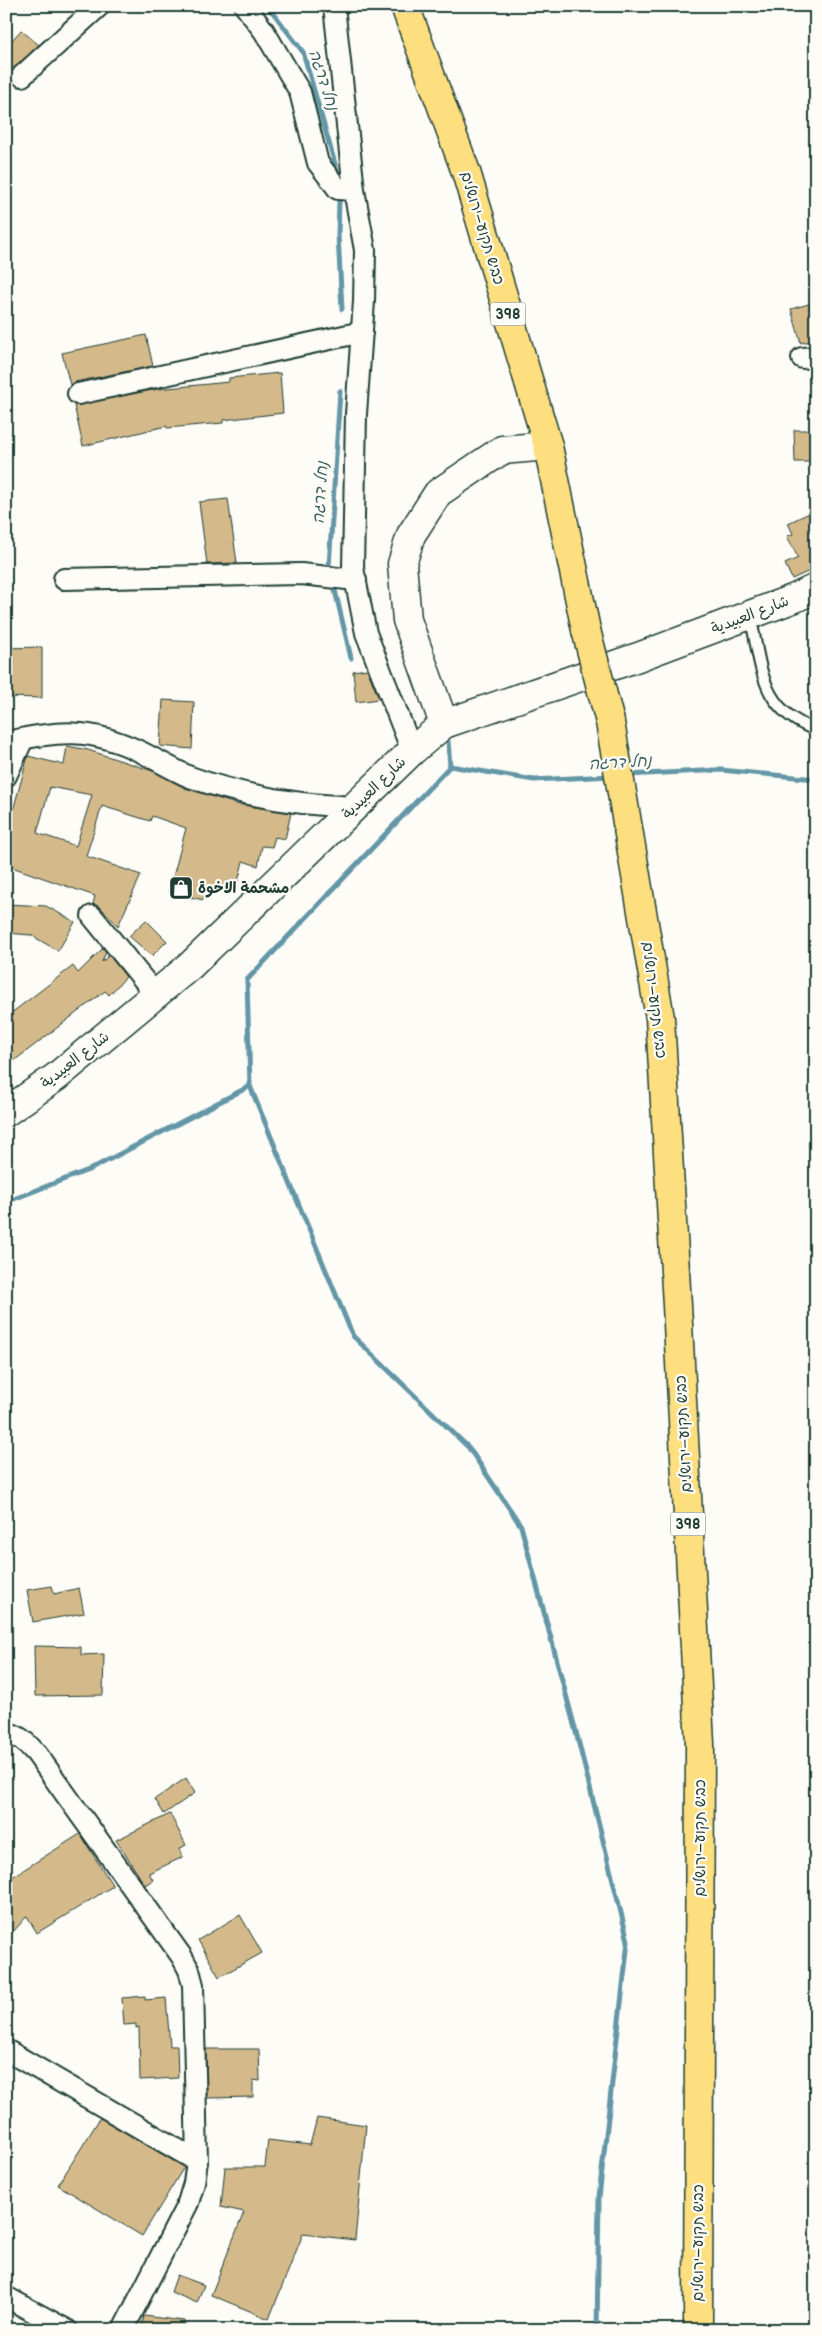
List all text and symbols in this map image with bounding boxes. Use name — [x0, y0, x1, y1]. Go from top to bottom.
water label: נחל דרגה — [304, 47, 342, 114]
street label: כביש תקוע–ירושלים — [456, 169, 508, 287]
road number: 398 — [490, 302, 526, 326]
water label: נחל דרגה — [309, 460, 333, 525]
street label: شارع العبيدية — [708, 591, 792, 639]
water label: נחל דרגה — [588, 752, 653, 774]
street label: شارع العبيدية — [338, 753, 410, 823]
shop icon: مشحمة الاخوة — [168, 875, 194, 901]
place label: مشحمة الاخوة — [198, 879, 289, 898]
street label: כביש תקוע–ירושלים — [637, 941, 671, 1059]
street label: شارع العبيدية — [37, 1027, 113, 1093]
street label: כביש תקוע–ירושלים — [671, 1375, 697, 1493]
road number: 398 — [670, 1512, 706, 1536]
street label: כביש תקוע–ירושלים — [691, 1779, 710, 1897]
street label: כביש תקוע–ירושלים — [689, 2184, 708, 2302]

